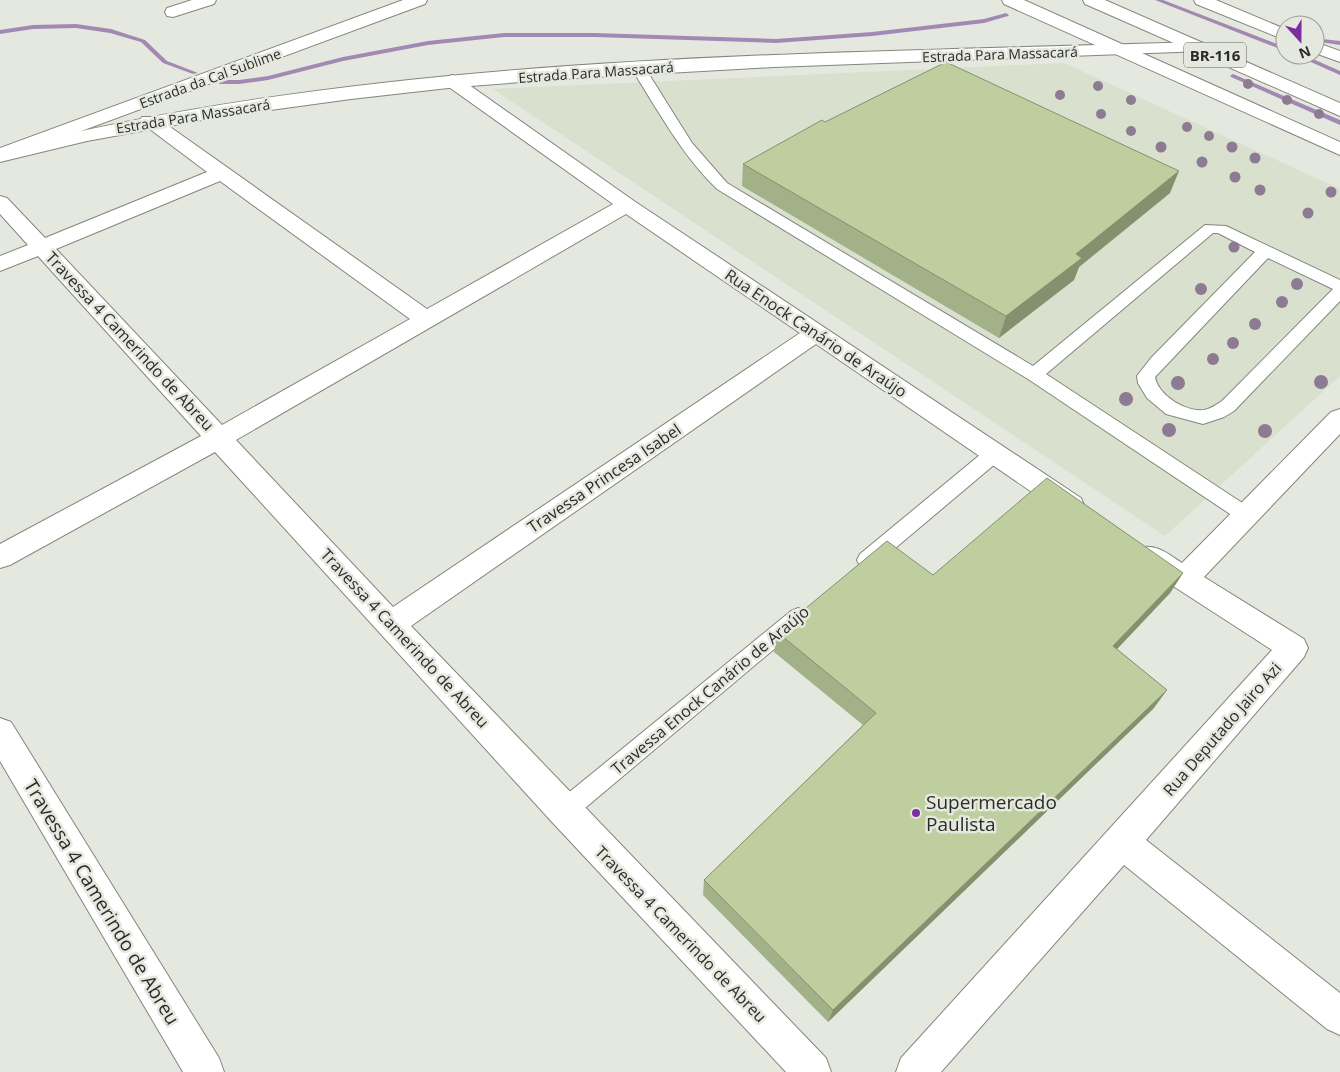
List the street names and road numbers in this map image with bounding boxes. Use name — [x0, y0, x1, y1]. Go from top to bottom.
street label: Estrada Para Massacará — [922, 42, 1078, 66]
road number: BR-116 — [1184, 42, 1246, 68]
street label: Estrada da Cal Sublime — [137, 43, 284, 112]
street label: Estrada Para Massacará — [518, 57, 674, 87]
street label: Estrada Para Massacará — [115, 94, 271, 138]
street label: Travessa 4 Camerindo de Abreu — [41, 247, 219, 435]
street label: Rua Enock Canário de Araújo — [721, 264, 911, 402]
street label: Travessa Princesa Isabel — [523, 418, 685, 538]
street label: Travessa 4 Camerindo de Abreu — [316, 544, 494, 732]
street label: Travessa Enock Canário de Araújo — [606, 601, 814, 779]
street label: Rua Deputado Jairo Azi — [1158, 658, 1286, 800]
street label: Travessa 4 Camerindo de Abreu — [18, 774, 186, 1030]
street label: Travessa 4 Camerindo de Abreu — [591, 841, 771, 1027]

